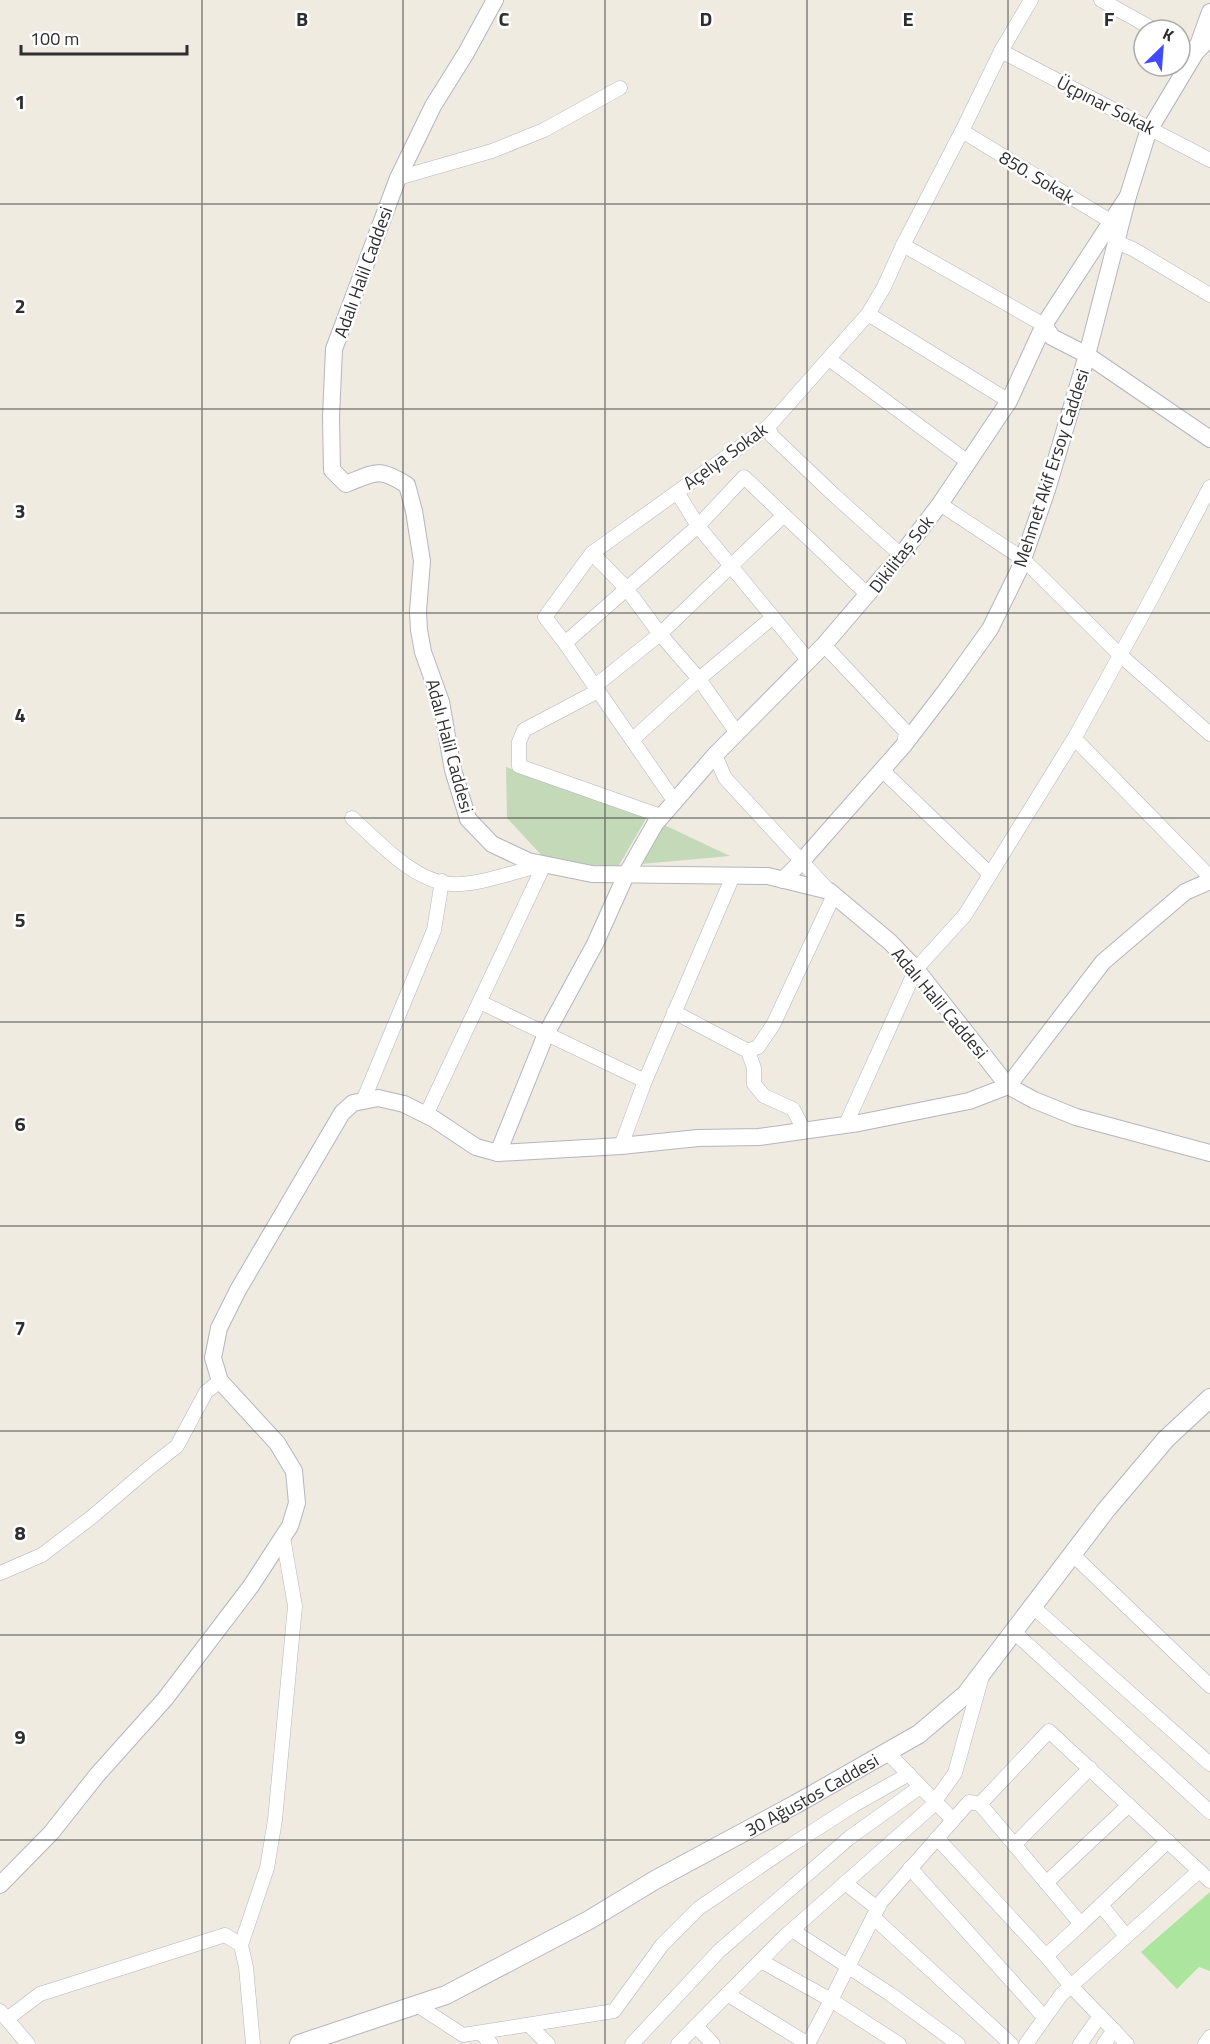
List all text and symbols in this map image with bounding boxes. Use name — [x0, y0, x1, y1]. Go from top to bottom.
text: B — [296, 3, 308, 34]
text: C — [499, 3, 510, 34]
text: D — [700, 3, 712, 34]
text: E — [902, 3, 914, 34]
text: F — [1104, 3, 1115, 34]
scale bar — [21, 18, 188, 56]
north arrow — [1132, 18, 1192, 78]
text: K — [1159, 22, 1178, 47]
text: 100 m — [30, 25, 79, 52]
street label: Üçpınar Sokak — [1052, 69, 1160, 142]
text: 1 — [14, 86, 26, 117]
street label: 850. Sokak — [994, 144, 1080, 210]
street label: Adalı Halil Caddesi — [327, 203, 399, 341]
text: 2 — [14, 290, 26, 321]
street label: Mehmet Akif Ersoy Caddesi — [1006, 365, 1096, 571]
street label: Açelya Sokak — [677, 416, 773, 496]
text: 3 — [14, 495, 26, 526]
street label: Dikilitaş Sok — [862, 509, 940, 598]
street label: Adalı Halil Caddesi — [419, 676, 481, 816]
text: 4 — [14, 699, 26, 730]
text: 5 — [14, 904, 26, 935]
street label: Adalı Halil Caddesi — [885, 942, 995, 1064]
text: 6 — [14, 1108, 26, 1139]
text: 7 — [14, 1312, 26, 1343]
text: 8 — [14, 1517, 26, 1548]
text: 9 — [14, 1721, 26, 1752]
street label: 30 Ağustos Caddesi — [740, 1746, 883, 1843]

